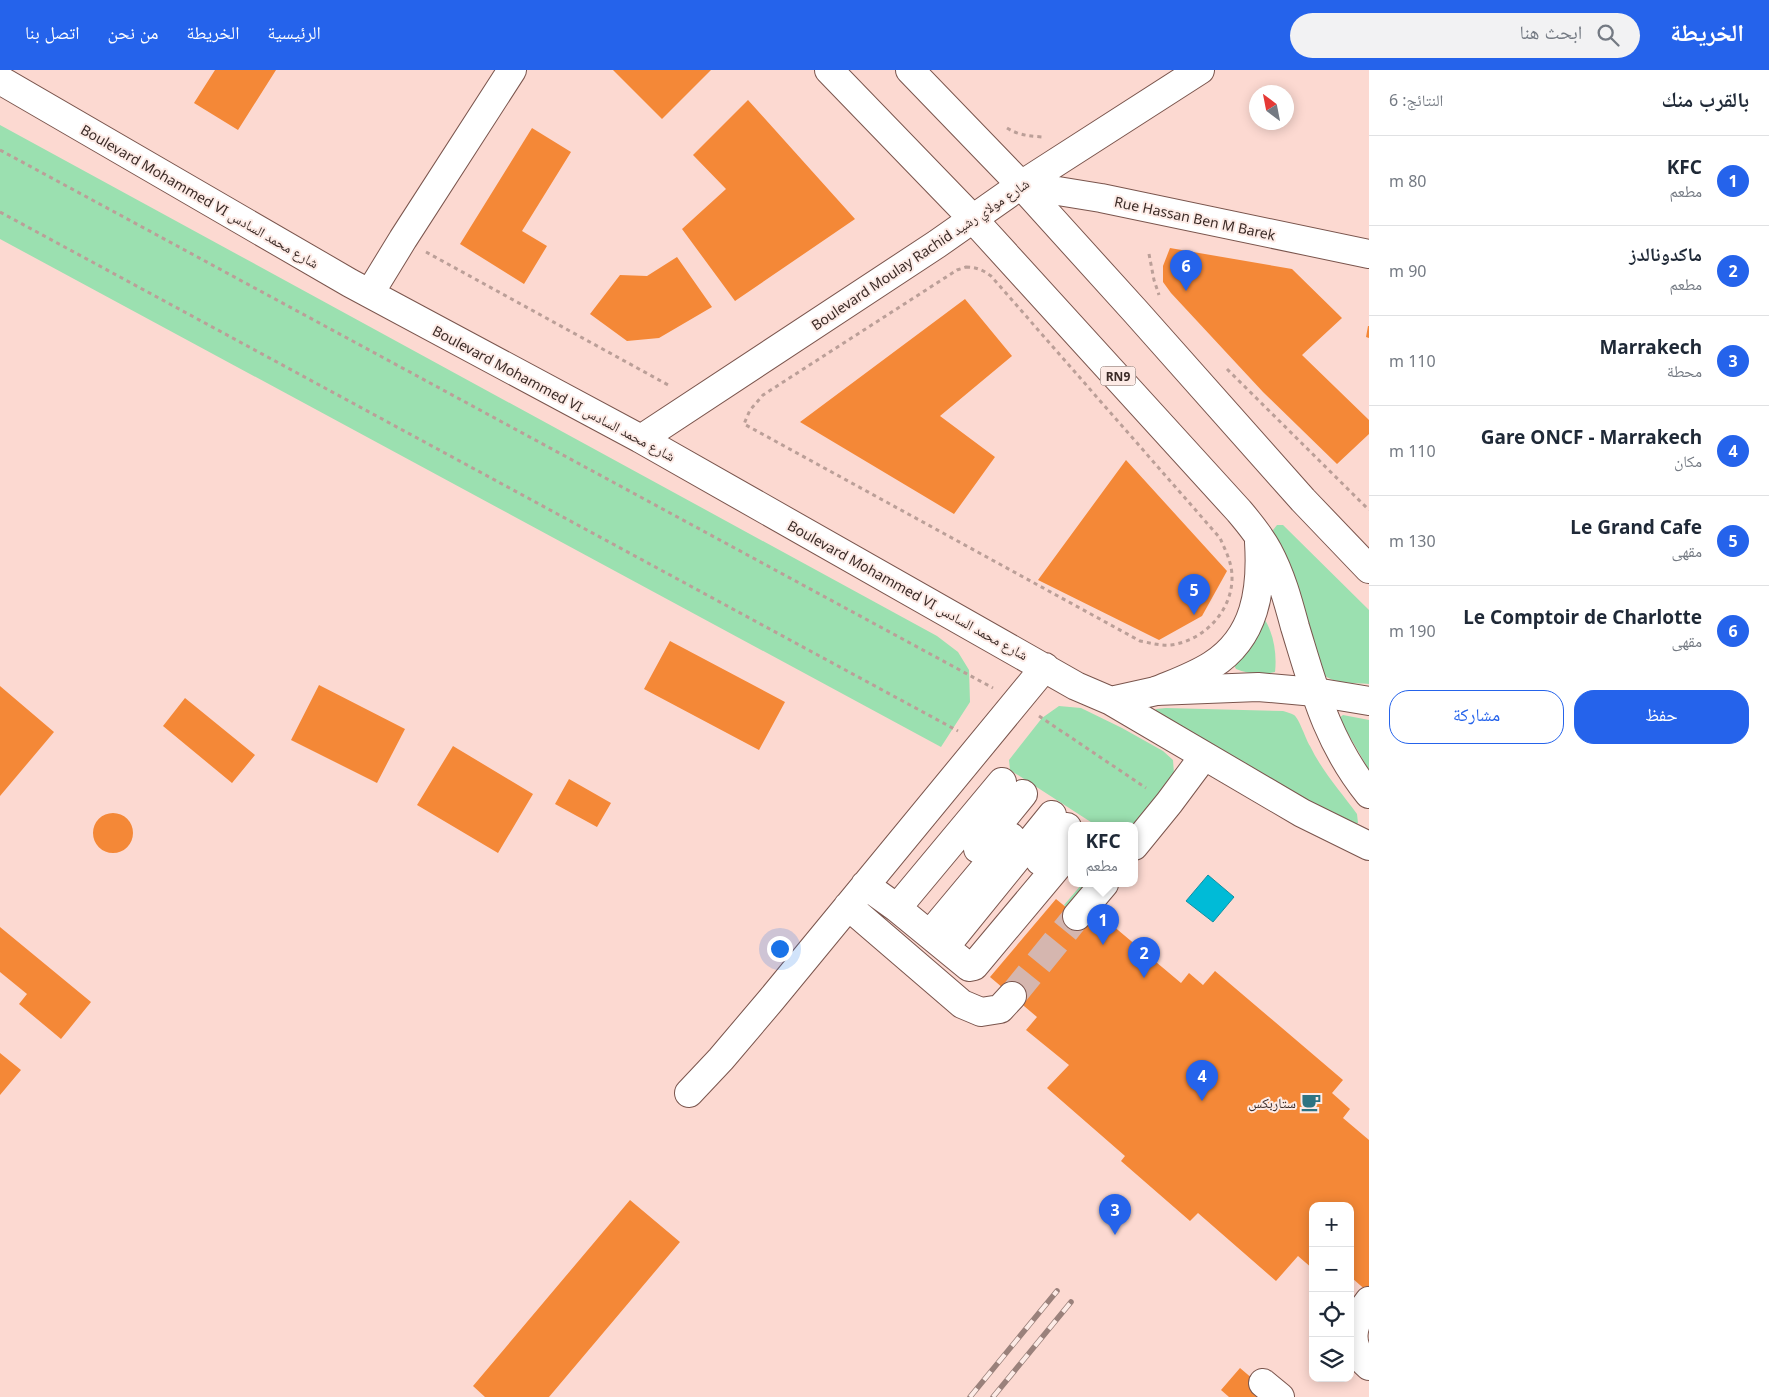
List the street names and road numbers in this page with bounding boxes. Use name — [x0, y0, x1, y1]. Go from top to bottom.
street label: Boulevard Mohammed VI شارع محمد السادس — [77, 120, 323, 273]
street label: Boulevard Moulay Rachid شارع مولاي رشيد — [807, 174, 1034, 336]
street label: Rue Hassan Ben M Barek — [1113, 192, 1278, 244]
street label: Boulevard Mohammed VI شارع محمد السادس — [429, 321, 679, 466]
road number: RN9 — [1100, 366, 1136, 386]
street label: Boulevard Mohammed VI شارع محمد السادس — [784, 516, 1032, 665]

